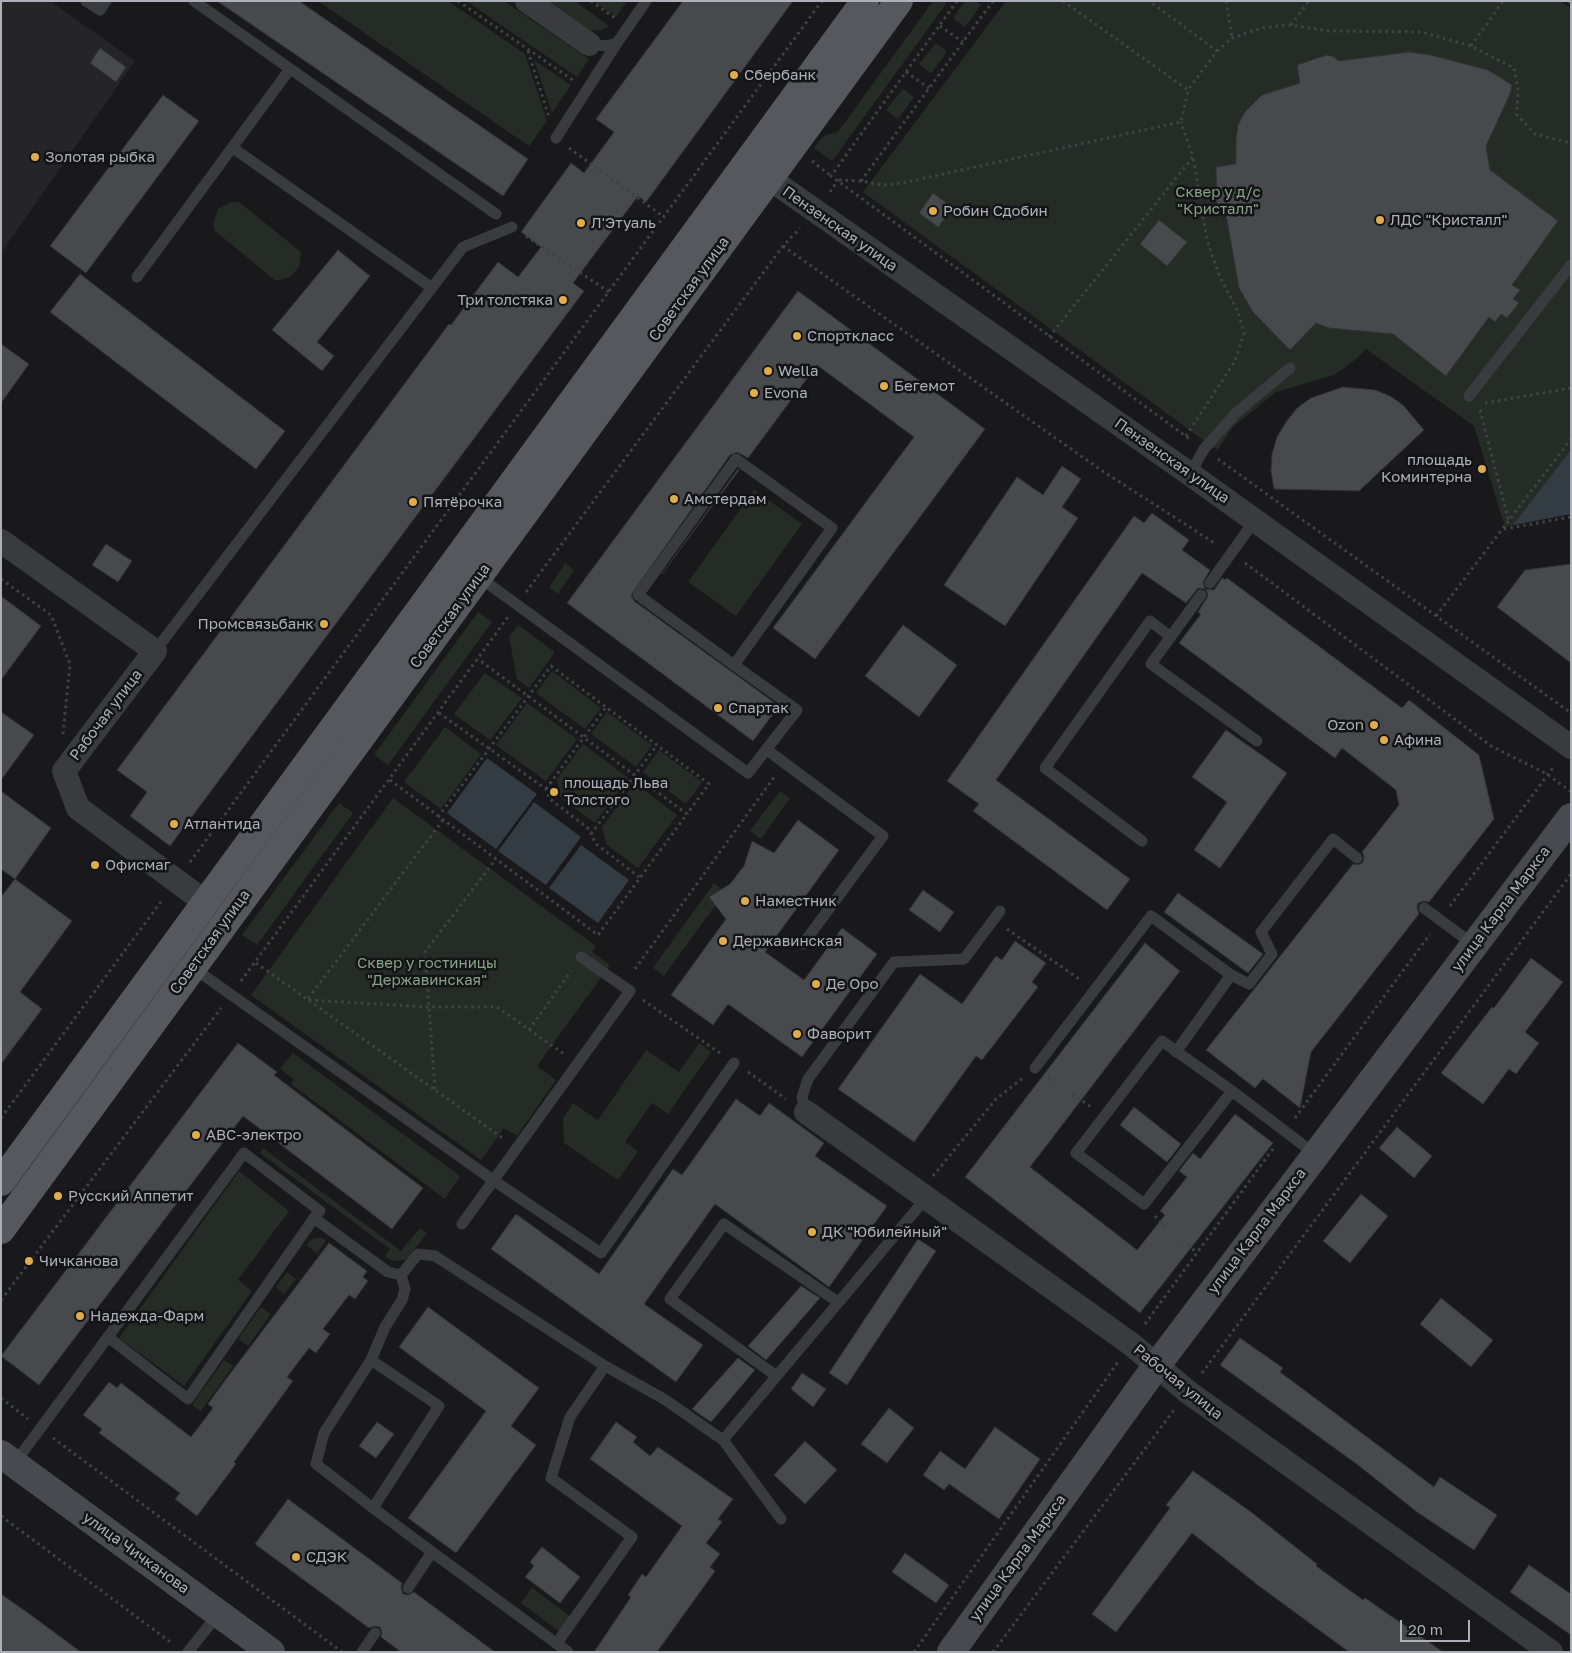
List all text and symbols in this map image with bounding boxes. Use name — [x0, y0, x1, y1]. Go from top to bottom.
place label: Сбербанк — [744, 66, 816, 84]
marker: Сбербанк — [728, 69, 740, 81]
place label: Золотая рыбка — [45, 148, 155, 166]
marker: Золотая рыбка — [29, 151, 41, 163]
street label: Пензенская улица — [779, 183, 901, 275]
park label: Сквер у д/с "Кристалл" — [1175, 183, 1261, 218]
place label: Робин Сдобин — [943, 202, 1048, 220]
marker: Робин Сдобин — [927, 205, 939, 217]
place label: ЛДС "Кристалл" — [1390, 211, 1507, 229]
place label: Л'Этуаль — [591, 214, 656, 232]
marker: ЛДС "Кристалл" — [1374, 214, 1386, 226]
marker: Л'Этуаль — [575, 217, 587, 229]
street label: Советская улица — [645, 233, 733, 345]
place label: Три толстяка — [457, 291, 553, 309]
marker: Три толстяка — [557, 294, 569, 306]
place label: Спорткласс — [807, 327, 894, 345]
marker: Спорткласс — [791, 330, 803, 342]
place label: Wella — [778, 362, 819, 380]
marker: Wella — [762, 365, 774, 377]
place label: Бегемот — [894, 377, 955, 395]
marker: Бегемот — [878, 380, 890, 392]
place label: Evona — [764, 384, 808, 402]
marker: Evona — [748, 387, 760, 399]
street label: Пензенская улица — [1111, 415, 1233, 507]
place label: площадь Коминтерна — [1381, 451, 1472, 486]
marker: площадь Коминтерна — [1476, 463, 1488, 475]
place label: Амстердам — [684, 490, 766, 508]
place label: Пятёрочка — [423, 493, 502, 511]
marker: Амстердам — [668, 493, 680, 505]
marker: Пятёрочка — [407, 496, 419, 508]
street label: Советская улица — [406, 560, 494, 672]
place label: Промсвязьбанк — [198, 615, 314, 633]
marker: Промсвязьбанк — [318, 618, 330, 630]
street label: Рабочая улица — [66, 666, 146, 764]
place label: Спартак — [728, 699, 789, 717]
marker: Спартак — [712, 702, 724, 714]
place label: Ozon — [1327, 716, 1364, 734]
marker: Ozon — [1368, 719, 1380, 731]
place label: Афина — [1394, 731, 1442, 749]
marker: Афина — [1378, 734, 1390, 746]
place label: площадь Льва Толстого — [564, 774, 668, 809]
marker: площадь Льва Толстого — [548, 786, 560, 798]
place label: Атлантида — [184, 815, 260, 833]
marker: Атлантида — [168, 818, 180, 830]
street label: улица Карла Маркса — [1448, 843, 1554, 975]
place label: Офисмаг — [105, 856, 171, 874]
marker: Офисмаг — [89, 859, 101, 871]
street label: Советская улица — [166, 886, 254, 998]
place label: Наместник — [755, 892, 837, 910]
marker: Наместник — [739, 895, 751, 907]
place label: Державинская — [733, 932, 842, 950]
marker: Державинская — [717, 935, 729, 947]
park label: Сквер у гостиницы "Державинская" — [357, 954, 497, 989]
place label: Де Оро — [826, 975, 879, 993]
marker: Де Оро — [810, 978, 822, 990]
place label: Фаворит — [807, 1025, 872, 1043]
marker: Фаворит — [791, 1028, 803, 1040]
place label: АВС-электро — [206, 1126, 302, 1144]
marker: АВС-электро — [190, 1129, 202, 1141]
street label: улица Карла Маркса — [1204, 1165, 1310, 1297]
place label: Русский Аппетит — [68, 1187, 194, 1205]
marker: Русский Аппетит — [52, 1190, 64, 1202]
place label: ДК "Юбилейный" — [822, 1223, 947, 1241]
marker: ДК "Юбилейный" — [806, 1226, 818, 1238]
place label: Чичканова — [39, 1252, 119, 1270]
marker: Чичканова — [23, 1255, 35, 1267]
place label: Надежда-Фарм — [90, 1307, 204, 1325]
marker: Надежда-Фарм — [74, 1310, 86, 1322]
street label: Рабочая улица — [1130, 1341, 1226, 1423]
street label: улица Карла Маркса — [966, 1491, 1070, 1625]
street label: улица Чичканова — [79, 1508, 193, 1598]
place label: СДЭК — [306, 1548, 347, 1566]
marker: СДЭК — [290, 1551, 302, 1563]
scale bar — [1402, 1610, 1472, 1642]
text: 20 m — [1408, 1620, 1443, 1638]

